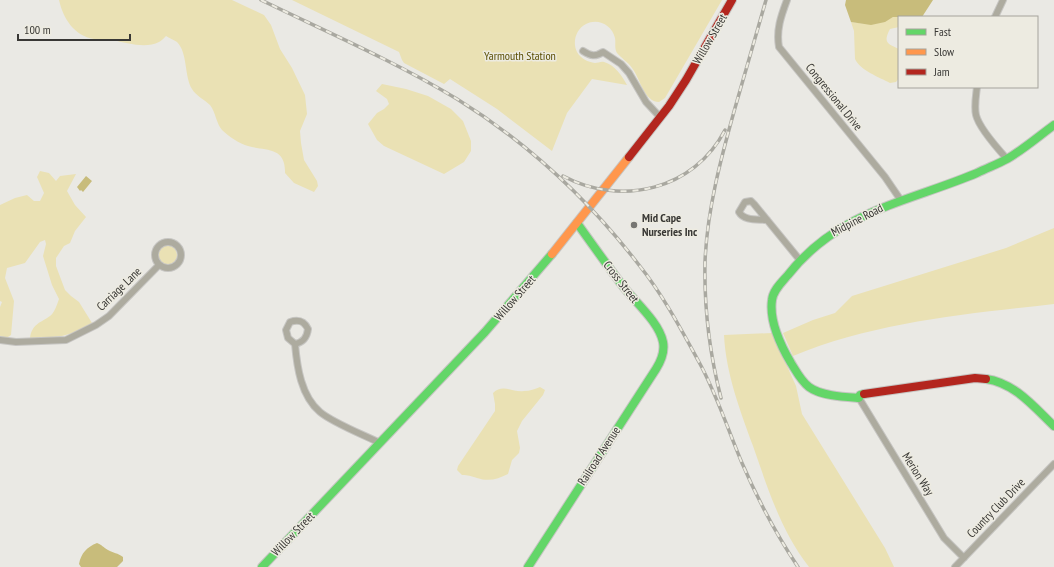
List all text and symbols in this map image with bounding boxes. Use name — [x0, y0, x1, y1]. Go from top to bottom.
street label: Willow Street — [689, 10, 730, 67]
scale bar — [18, 16, 130, 42]
legend — [898, 16, 1038, 88]
text: 100 m — [24, 22, 51, 37]
text: Fast — [934, 24, 952, 39]
text: Slow — [934, 44, 955, 59]
park label: Yarmouth Station — [484, 48, 556, 63]
street label: Congressional Drive — [803, 60, 866, 133]
text: Jam — [933, 64, 950, 79]
street label: Midpine Road — [828, 200, 885, 239]
place label: Mid Cape Nurseries Inc — [642, 210, 698, 239]
marker: Mid Cape Nurseries Inc — [629, 220, 639, 230]
street label: Cross Street — [600, 258, 643, 306]
street label: Carriage Lane — [93, 264, 144, 314]
street label: Willow Street — [491, 271, 539, 324]
street label: Railroad Avenue — [574, 424, 623, 488]
street label: Merion Way — [899, 449, 938, 499]
street label: Country Club Drive — [963, 475, 1028, 541]
street label: Willow Street — [268, 508, 318, 559]

